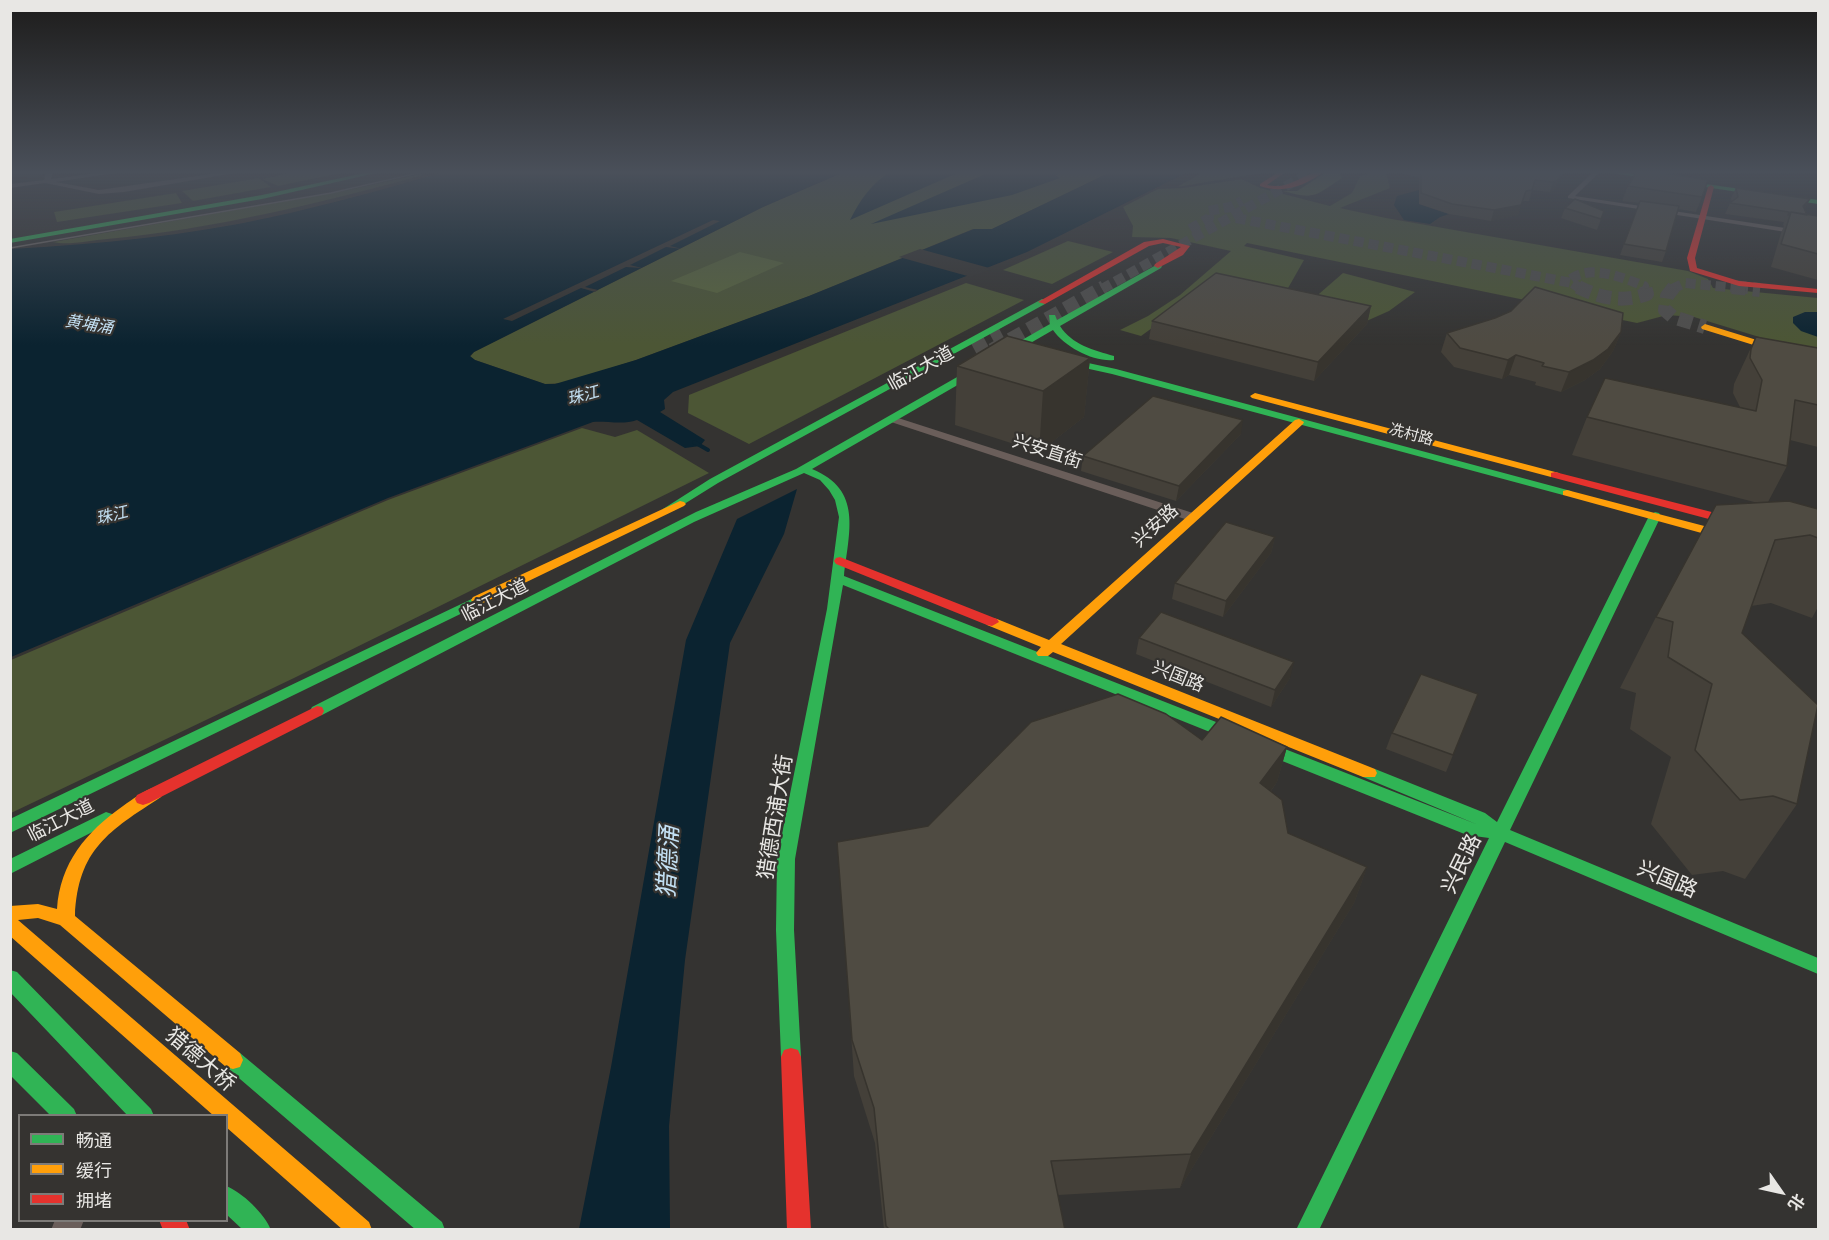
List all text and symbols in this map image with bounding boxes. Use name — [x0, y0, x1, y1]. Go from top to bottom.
water label: 黄埔涌 — [64, 312, 114, 338]
street label: 临江大道 — [884, 342, 958, 396]
water label: 珠江 — [565, 383, 601, 409]
street label: 冼村路 — [1387, 420, 1435, 450]
street label: 兴安直街 — [1009, 431, 1085, 473]
street label: 兴安路 — [1129, 500, 1183, 552]
water label: 珠江 — [94, 503, 130, 529]
street label: 临江大道 — [458, 575, 532, 627]
street label: 兴国路 — [1149, 657, 1207, 697]
street label: 猎德西浦大街 — [754, 753, 798, 881]
street label: 临江大道 — [24, 795, 98, 847]
water label: 猎德涌 — [653, 825, 685, 899]
street label: 兴民路 — [1437, 830, 1487, 898]
street label: 兴国路 — [1633, 856, 1701, 904]
street label: 猎德大桥 — [160, 1023, 240, 1097]
legend — [18, 1114, 228, 1222]
text: 畅通 — [76, 1130, 112, 1152]
text: 缓行 — [76, 1160, 112, 1182]
north arrow — [1751, 1162, 1811, 1222]
text: 拥堵 — [76, 1190, 112, 1212]
text: 北 — [1784, 1190, 1809, 1214]

